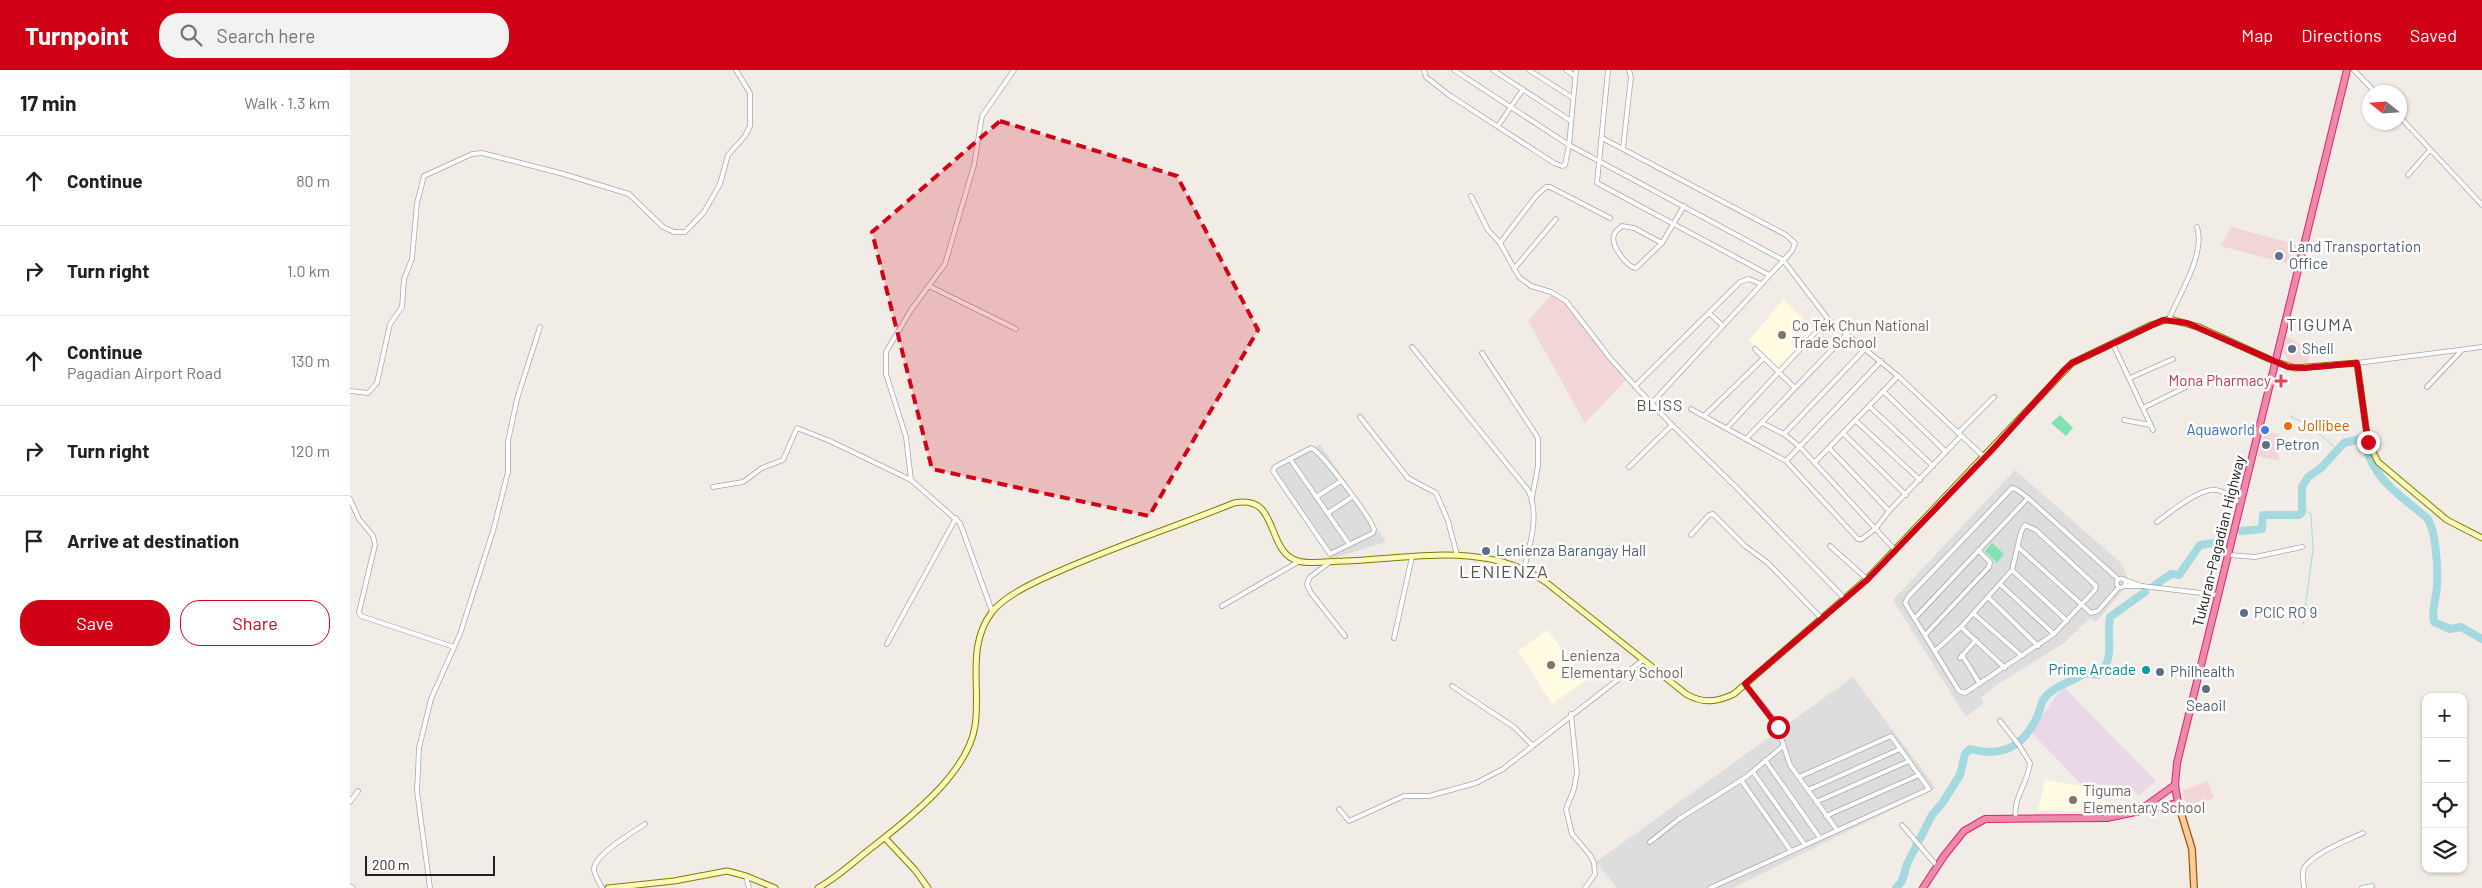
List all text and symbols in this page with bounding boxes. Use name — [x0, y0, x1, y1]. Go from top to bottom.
search box — [159, 13, 509, 58]
text: Turnpoint — [25, 21, 129, 50]
icon: search — [177, 21, 205, 49]
text: Search here — [217, 24, 315, 47]
text: Map — [2241, 24, 2273, 46]
text: Directions — [2301, 24, 2382, 46]
text: Saved — [2410, 24, 2457, 46]
north arrow — [2362, 85, 2407, 130]
text: 17 min — [20, 90, 76, 115]
text: Walk · 1.3 km — [244, 93, 330, 112]
icon: ahead — [20, 167, 48, 195]
text: Continue — [67, 169, 143, 192]
text: 80 m — [296, 171, 330, 190]
place label: Land Transportation Office — [2289, 237, 2421, 272]
marker: Land Transportation Office — [2273, 250, 2285, 262]
icon: right — [20, 257, 48, 285]
text: Turn right — [67, 259, 149, 282]
text: 1.0 km — [287, 261, 330, 280]
district label: TIGUMA — [2286, 313, 2354, 335]
place label: Co Tek Chun National Trade School — [1792, 316, 1929, 351]
marker: Co Tek Chun National Trade School — [1776, 329, 1788, 341]
place label: Shell — [2302, 339, 2334, 357]
text: Continue — [67, 340, 143, 363]
marker: Shell — [2286, 343, 2298, 355]
icon: ahead — [20, 347, 48, 375]
text: 130 m — [291, 351, 330, 370]
text: Pagadian Airport Road — [67, 363, 222, 382]
place label: Mona Pharmacy — [2169, 371, 2271, 389]
marker: Mona Pharmacy — [2275, 375, 2287, 387]
district label: BLISS — [1637, 395, 1683, 414]
place label: Jollibee — [2298, 416, 2350, 434]
place label: Aquaworld — [2186, 420, 2255, 438]
marker: Jollibee — [2282, 420, 2294, 432]
marker: Aquaworld — [2259, 424, 2271, 436]
route end — [2357, 431, 2380, 454]
place label: Petron — [2276, 435, 2320, 453]
icon: right — [20, 437, 48, 465]
text: Turn right — [67, 439, 149, 462]
marker: Petron — [2260, 439, 2272, 451]
text: 120 m — [290, 441, 330, 460]
street label: Tukuran-Pagadian Highway — [2188, 453, 2248, 628]
icon: arrive — [20, 527, 48, 555]
text: Arrive at destination — [67, 529, 239, 552]
place label: Lenienza Barangay Hall — [1496, 541, 1646, 559]
marker: Lenienza Barangay Hall — [1480, 545, 1492, 557]
district label: LENIENZA — [1459, 560, 1549, 582]
button: Save — [20, 600, 170, 646]
button: Share — [180, 600, 330, 646]
place label: PCIC RO 9 — [2254, 603, 2317, 621]
marker: PCIC RO 9 — [2238, 607, 2250, 619]
place label: Lenienza Elementary School — [1561, 646, 1683, 681]
marker: Lenienza Elementary School — [1545, 659, 1557, 671]
place label: Prime Arcade — [2048, 660, 2136, 678]
place label: Philhealth — [2170, 662, 2235, 680]
marker: Prime Arcade — [2140, 664, 2152, 676]
marker: Philhealth — [2154, 666, 2166, 678]
marker: Seaoil — [2200, 683, 2212, 695]
map controls — [2422, 693, 2467, 873]
button: + — [2422, 693, 2467, 738]
place label: Seaoil — [2186, 696, 2226, 714]
route start — [1767, 716, 1790, 739]
button: − — [2422, 738, 2467, 783]
place label: Tiguma Elementary School — [2083, 781, 2205, 816]
button: locate — [2422, 783, 2467, 828]
marker: Tiguma Elementary School — [2067, 794, 2079, 806]
button: layers — [2422, 828, 2467, 873]
scale bar — [365, 853, 495, 876]
text: 200 m — [372, 856, 410, 873]

